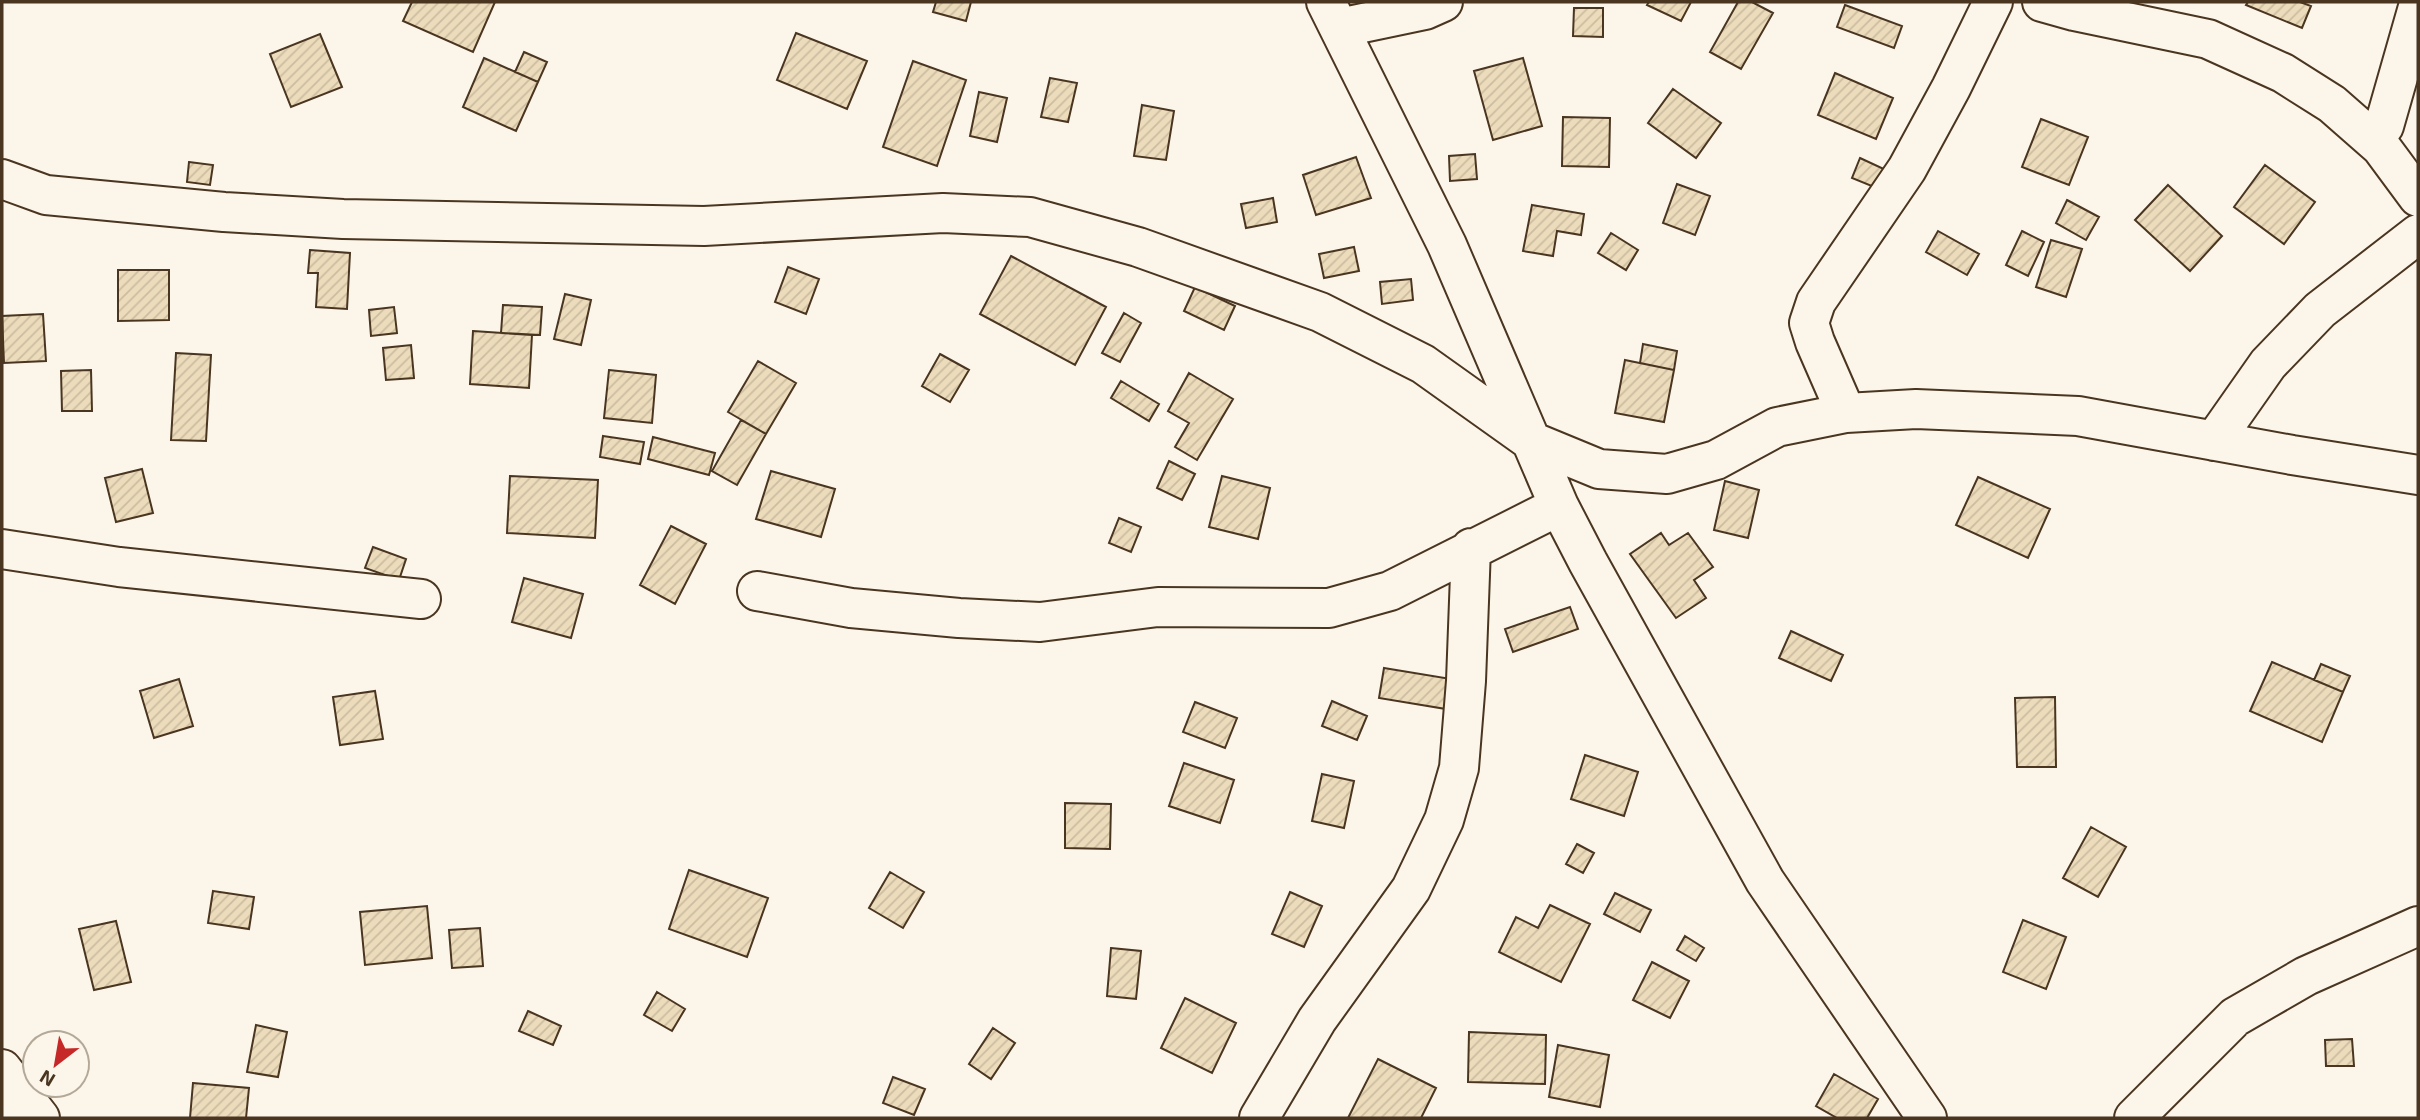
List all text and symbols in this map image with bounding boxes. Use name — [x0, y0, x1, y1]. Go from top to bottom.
north arrow — [21, 1029, 91, 1099]
text: N — [35, 1066, 59, 1092]

